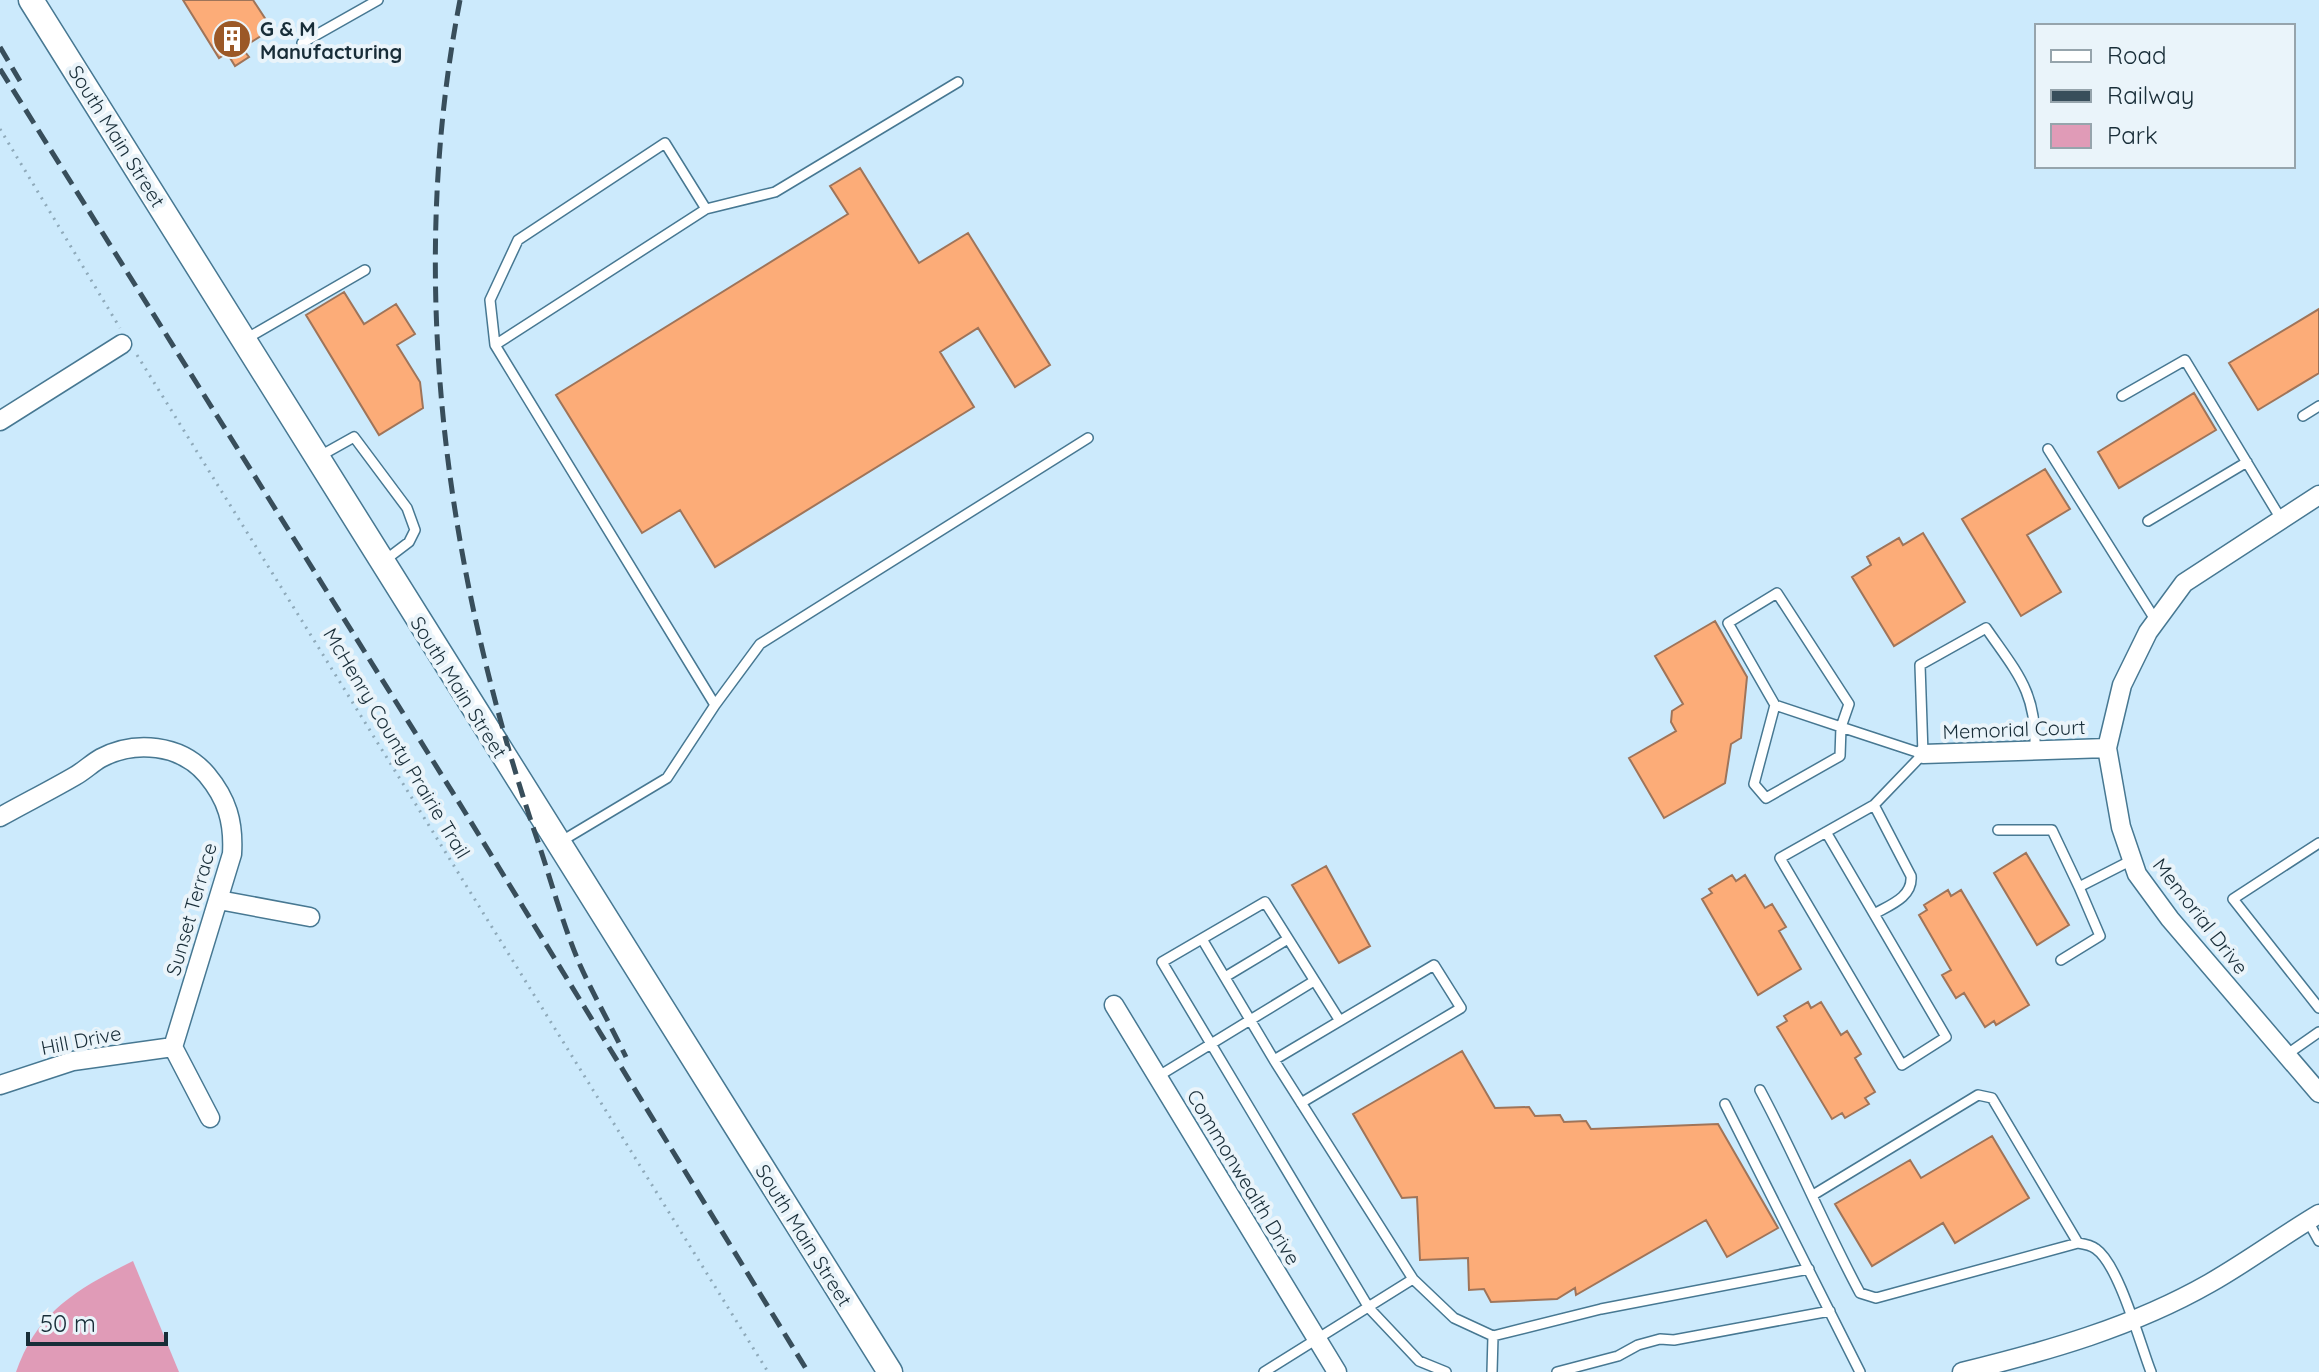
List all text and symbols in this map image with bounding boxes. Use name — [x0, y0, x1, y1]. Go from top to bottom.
place label: G & M Manufacturing — [260, 16, 402, 64]
building icon: G & M Manufacturing — [211, 18, 253, 60]
legend — [2035, 24, 2295, 168]
text: Road — [2107, 40, 2167, 70]
street label: South Main Street — [63, 60, 171, 212]
text: Railway — [2107, 80, 2194, 110]
text: Park — [2107, 120, 2158, 150]
street label: South Main Street — [405, 611, 513, 763]
street label: McHenry County Prairie Trail — [318, 623, 476, 863]
street label: Memorial Court — [1942, 714, 2086, 744]
street label: Sunset Terrace — [160, 840, 222, 978]
street label: Memorial Drive — [2148, 853, 2254, 979]
street label: Hill Drive — [39, 1020, 123, 1060]
street label: Commonwealth Drive — [1182, 1085, 1306, 1269]
street label: South Main Street — [750, 1159, 858, 1311]
scale bar — [28, 1296, 166, 1346]
text: 50 m — [40, 1308, 96, 1338]

